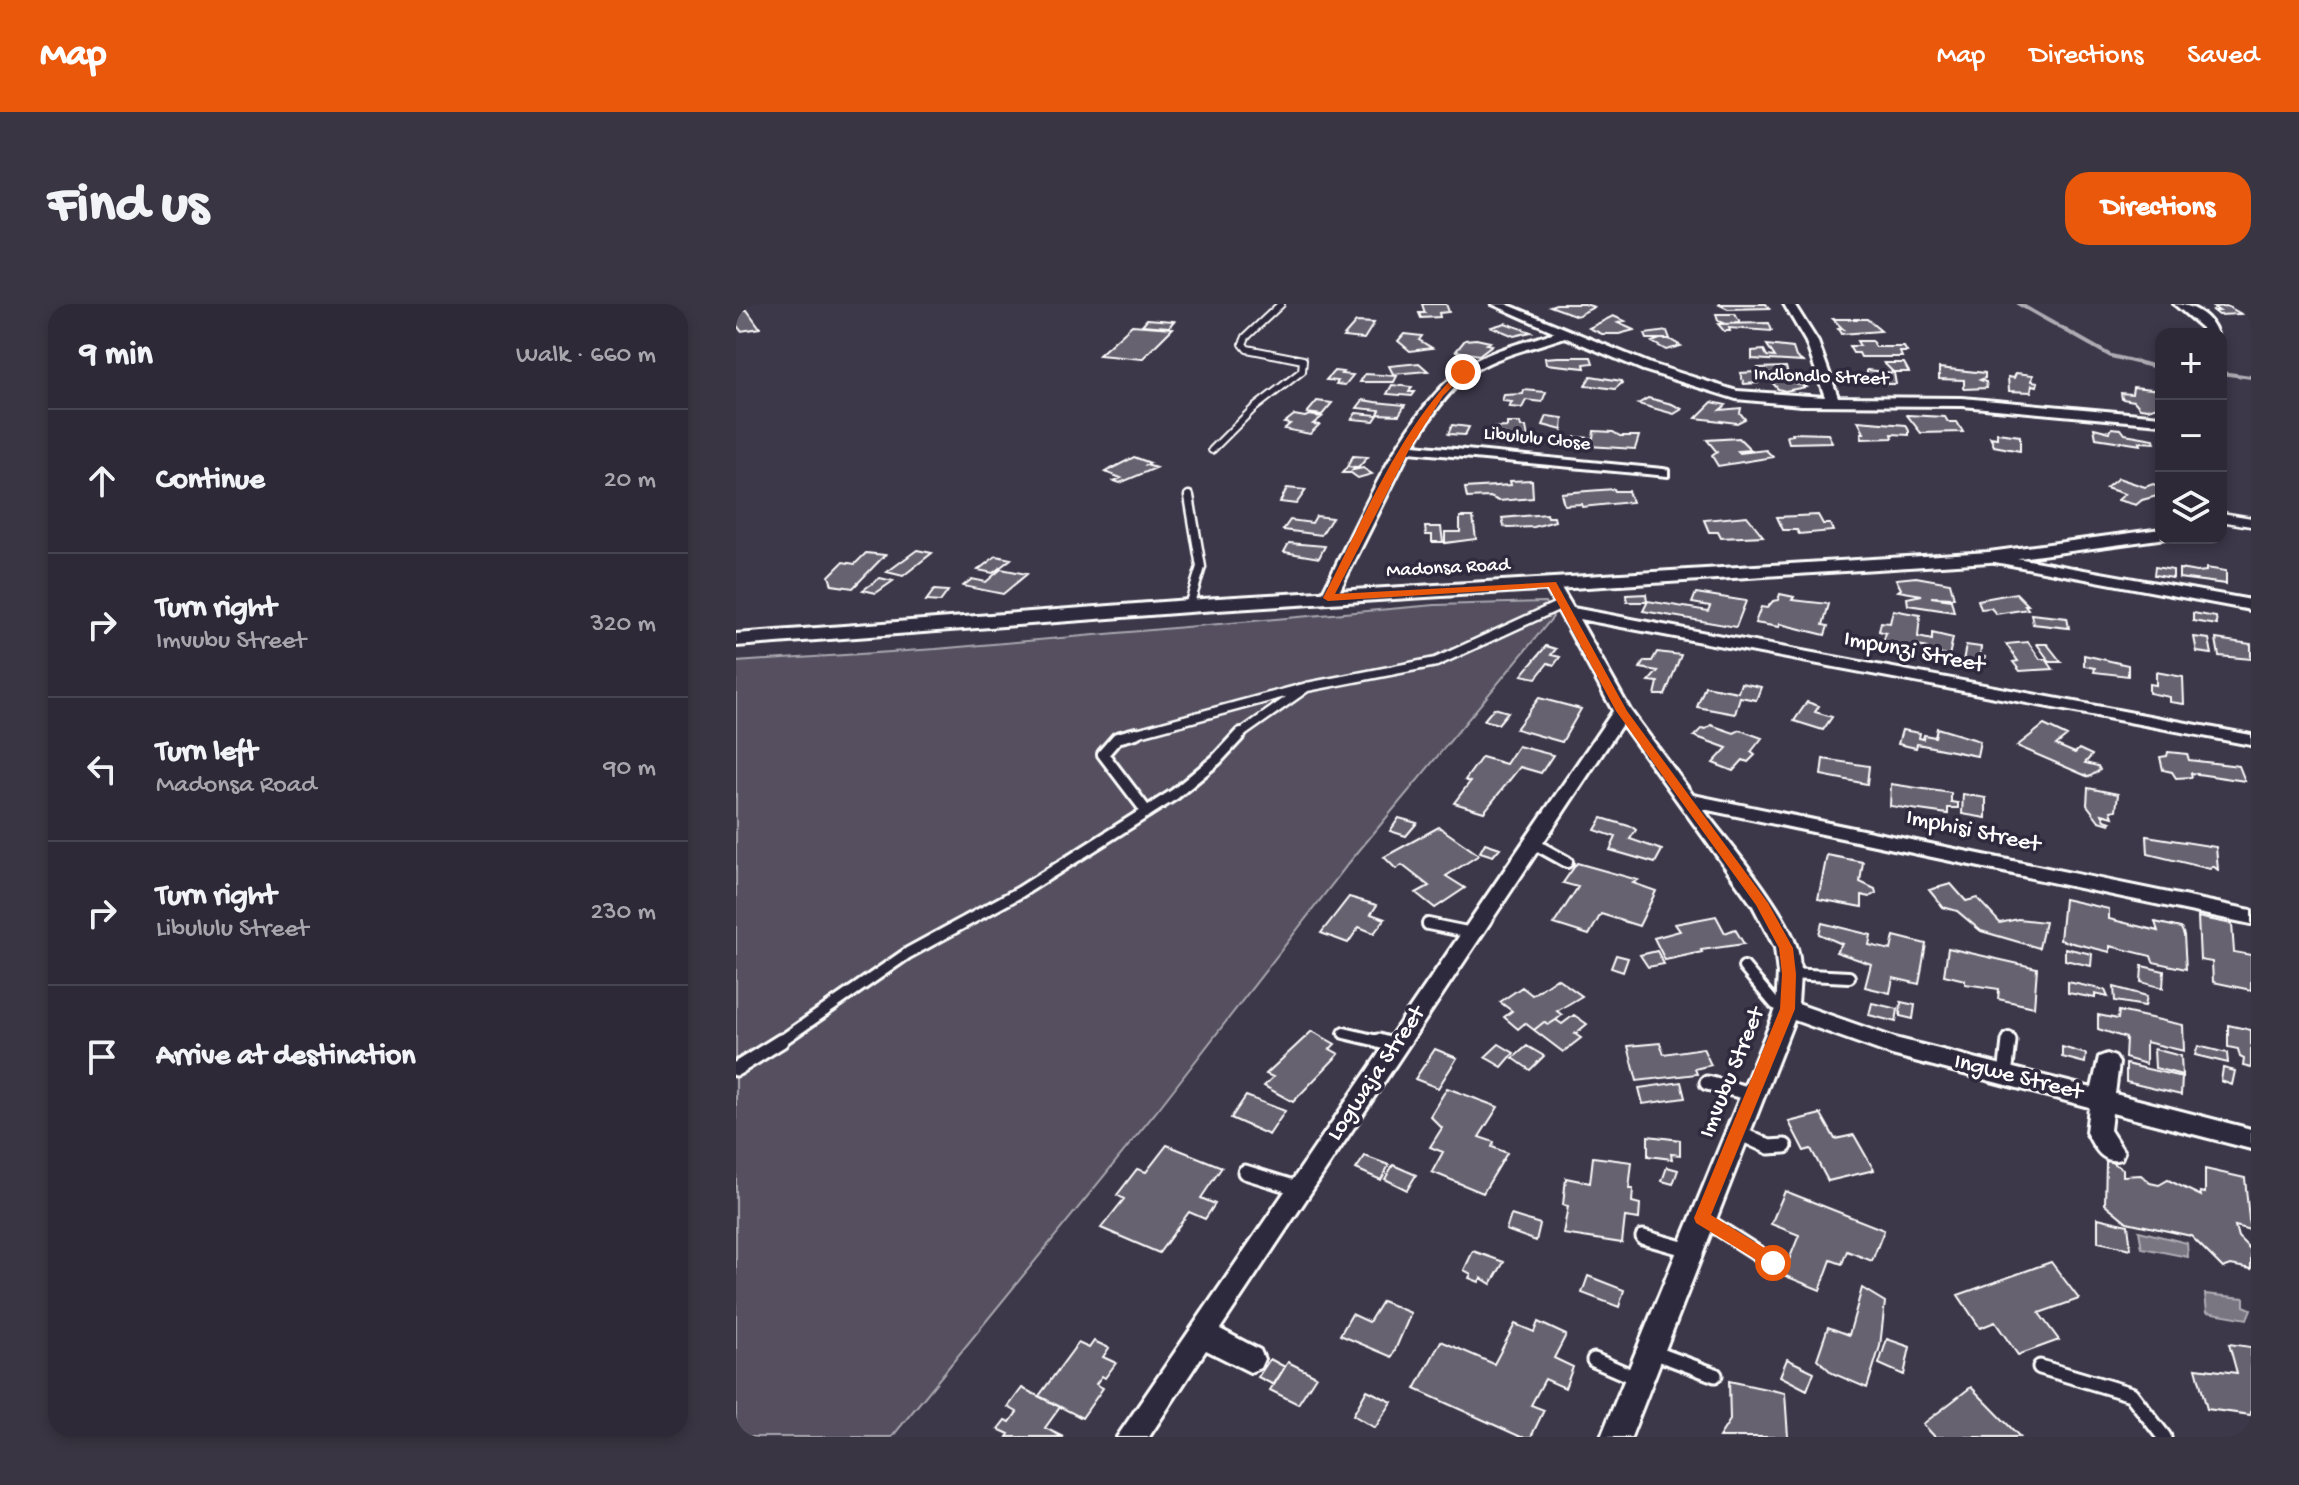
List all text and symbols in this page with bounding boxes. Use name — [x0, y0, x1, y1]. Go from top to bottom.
text: Map — [40, 34, 106, 78]
text: Map — [1937, 40, 1985, 73]
text: Directions — [2029, 40, 2143, 73]
text: Saved — [2187, 40, 2259, 73]
button: Directions — [2065, 172, 2251, 245]
text: Find us — [48, 175, 208, 241]
map controls — [2155, 328, 2227, 544]
button: + — [2155, 328, 2227, 400]
text: 9 min — [80, 336, 153, 376]
text: Walk · 660 m — [516, 341, 656, 372]
route end — [1445, 354, 1481, 390]
street label: Indlondlo Street — [1753, 364, 1891, 392]
button: − — [2155, 400, 2227, 472]
street label: Libululu Close — [1482, 423, 1592, 457]
icon: ahead — [80, 459, 124, 503]
text: Continue — [156, 464, 265, 499]
text: 20 m — [604, 466, 656, 497]
button: layers — [2155, 472, 2227, 544]
street label: Madonsa Road — [1386, 554, 1513, 584]
text: Turn right — [156, 592, 276, 627]
icon: right — [80, 603, 124, 647]
text: 320 m — [590, 610, 656, 641]
street label: Impunzi Street — [1841, 625, 1989, 681]
text: Imvubu Street — [156, 627, 306, 658]
text: Turn left — [156, 736, 257, 771]
icon: left — [80, 747, 124, 791]
text: 90 m — [604, 754, 656, 785]
text: Madonsa Road — [156, 771, 317, 802]
street label: Imphisi Street — [1903, 804, 2045, 861]
text: Turn right — [156, 880, 276, 915]
icon: right — [80, 891, 124, 935]
text: 230 m — [590, 898, 656, 929]
text: Libululu Street — [156, 915, 308, 946]
street label: Logwaja Street — [1321, 999, 1434, 1147]
street label: Imvubu Street — [1694, 1001, 1773, 1143]
icon: arrive — [80, 1035, 124, 1079]
text: Arrive at destination — [156, 1040, 416, 1075]
street label: Ingwe Street — [1951, 1048, 2087, 1109]
route start — [1755, 1245, 1791, 1281]

